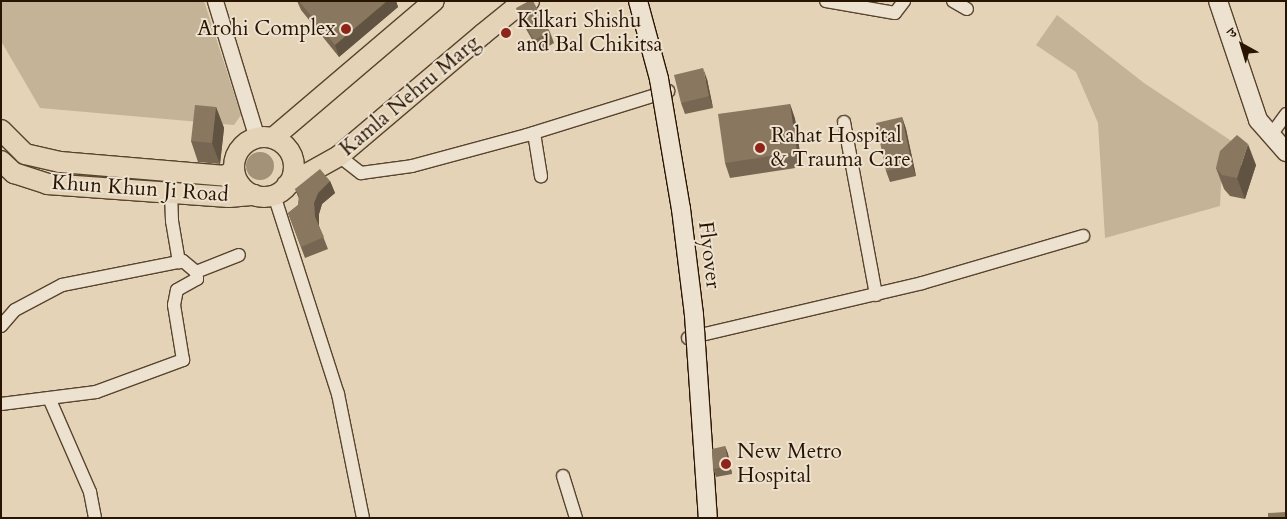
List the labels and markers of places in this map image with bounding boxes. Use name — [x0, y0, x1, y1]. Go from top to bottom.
place label: Kilkari Shishu and Bal Chikitsa — [517, 8, 663, 58]
place label: Arohi Complex — [197, 16, 336, 42]
marker: Arohi Complex — [340, 23, 352, 35]
marker: Kilkari Shishu and Bal Chikitsa — [499, 26, 513, 40]
place label: Rahat Hospital & Trauma Care — [771, 123, 911, 173]
marker: Rahat Hospital & Trauma Care — [753, 141, 767, 155]
place label: New Metro Hospital — [737, 439, 842, 489]
marker: New Metro Hospital — [719, 457, 733, 471]

